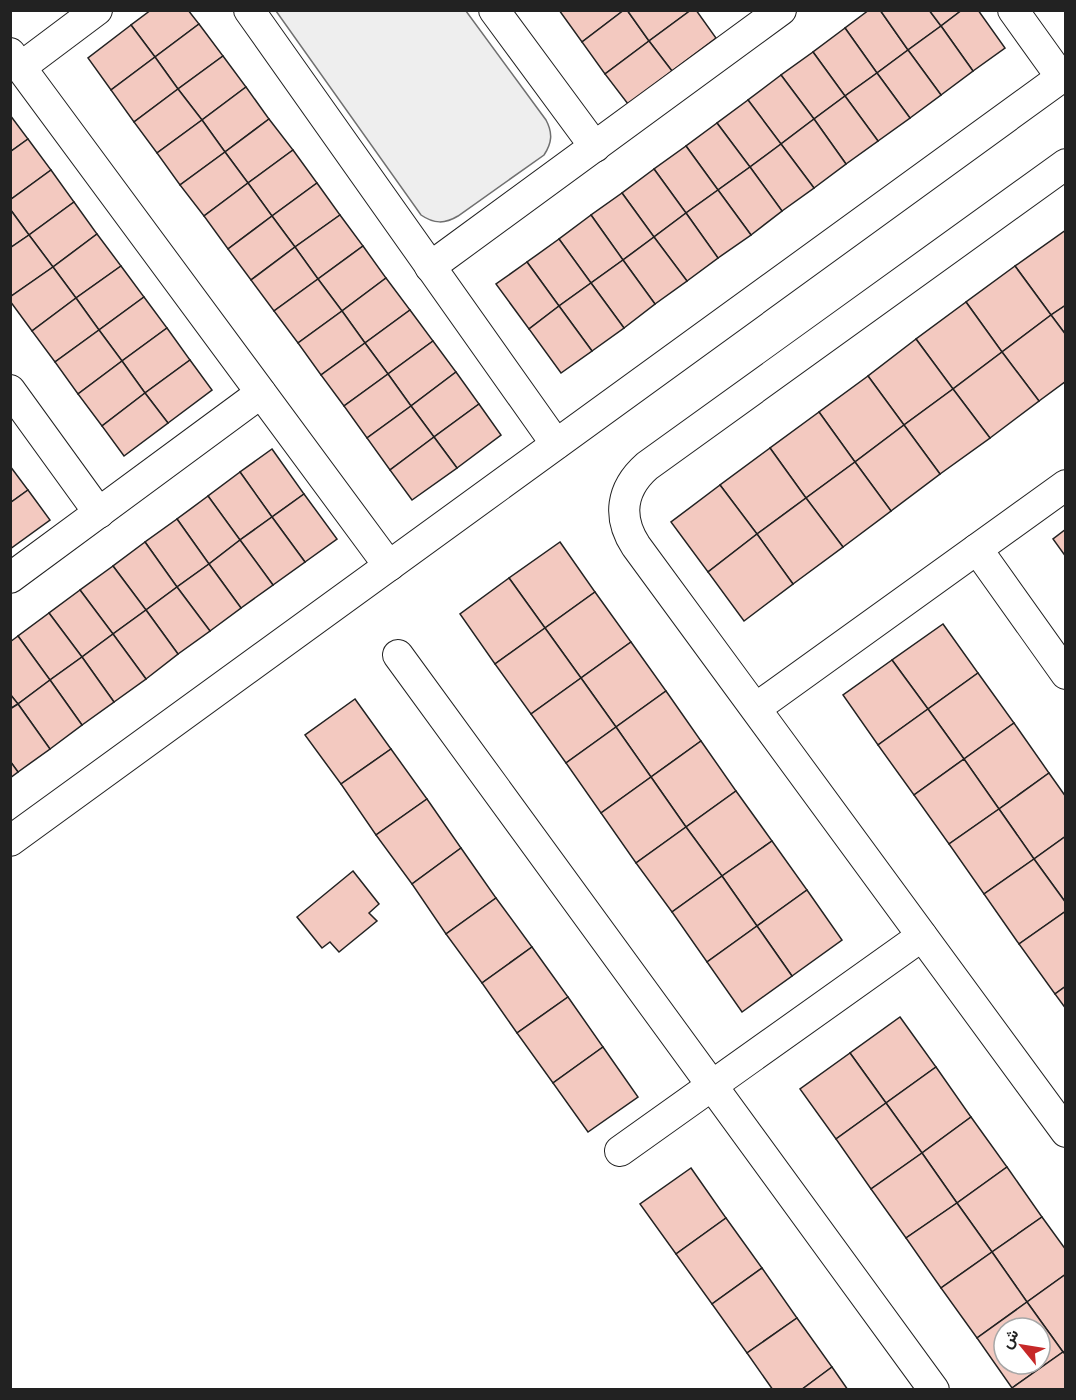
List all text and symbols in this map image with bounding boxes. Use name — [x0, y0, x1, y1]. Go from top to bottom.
north arrow — [992, 1316, 1052, 1376]
text: ش — [995, 1325, 1024, 1353]

